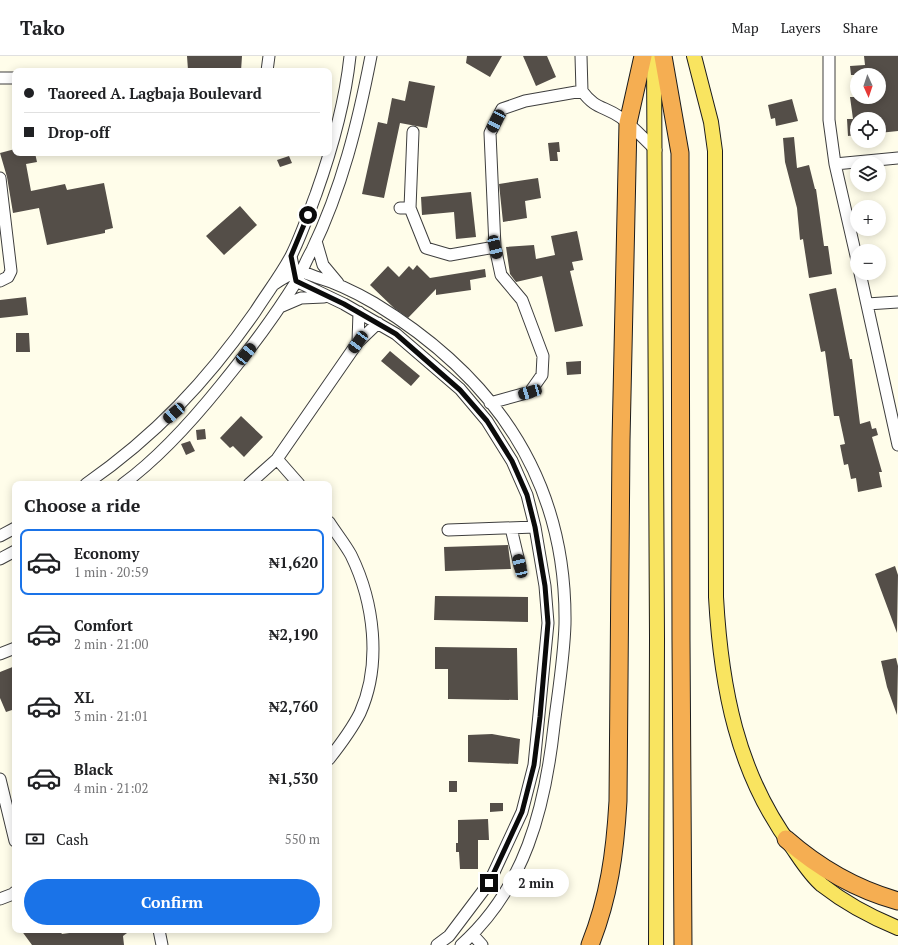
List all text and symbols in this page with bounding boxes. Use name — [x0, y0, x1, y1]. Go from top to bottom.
text: Tako — [20, 15, 65, 40]
text: Map — [732, 18, 759, 37]
text: Layers — [781, 18, 821, 37]
text: Share — [843, 18, 878, 37]
north arrow — [850, 68, 886, 104]
map controls — [850, 68, 886, 280]
text: Taoreed A. Lagbaja Boulevard — [48, 83, 262, 103]
car — [485, 108, 507, 134]
button: locate — [850, 112, 886, 148]
text: Drop-off — [48, 122, 110, 142]
button: layers — [850, 156, 886, 192]
button: + — [850, 200, 886, 236]
route start — [299, 206, 317, 224]
car — [486, 234, 504, 260]
button: − — [850, 244, 886, 280]
car — [346, 329, 370, 355]
car — [234, 341, 258, 367]
car — [517, 383, 543, 401]
car — [161, 401, 187, 425]
text: Choose a ride — [24, 493, 140, 517]
text: Economy — [74, 543, 139, 563]
icon: car — [26, 544, 62, 580]
text: ₦1,620 — [269, 552, 318, 572]
car — [511, 553, 529, 579]
text: 1 min · 20:59 — [74, 563, 148, 581]
text: Comfort — [74, 615, 133, 635]
icon: car — [26, 616, 62, 652]
text: ₦2,190 — [269, 624, 318, 644]
text: 2 min · 21:00 — [74, 635, 148, 653]
text: XL — [74, 687, 94, 707]
icon: car — [26, 688, 62, 724]
text: ₦2,760 — [269, 696, 318, 716]
text: 3 min · 21:01 — [74, 707, 148, 725]
text: Black — [74, 759, 113, 779]
icon: car — [26, 760, 62, 796]
text: ₦1,530 — [269, 768, 318, 788]
text: 4 min · 21:02 — [74, 779, 148, 797]
icon: cash — [24, 828, 46, 850]
text: Cash — [56, 829, 89, 849]
text: 550 m — [285, 830, 320, 848]
callout: 2 min — [503, 869, 569, 897]
route end — [480, 874, 498, 892]
text: 2 min — [518, 874, 554, 892]
button: Confirm — [24, 879, 320, 925]

